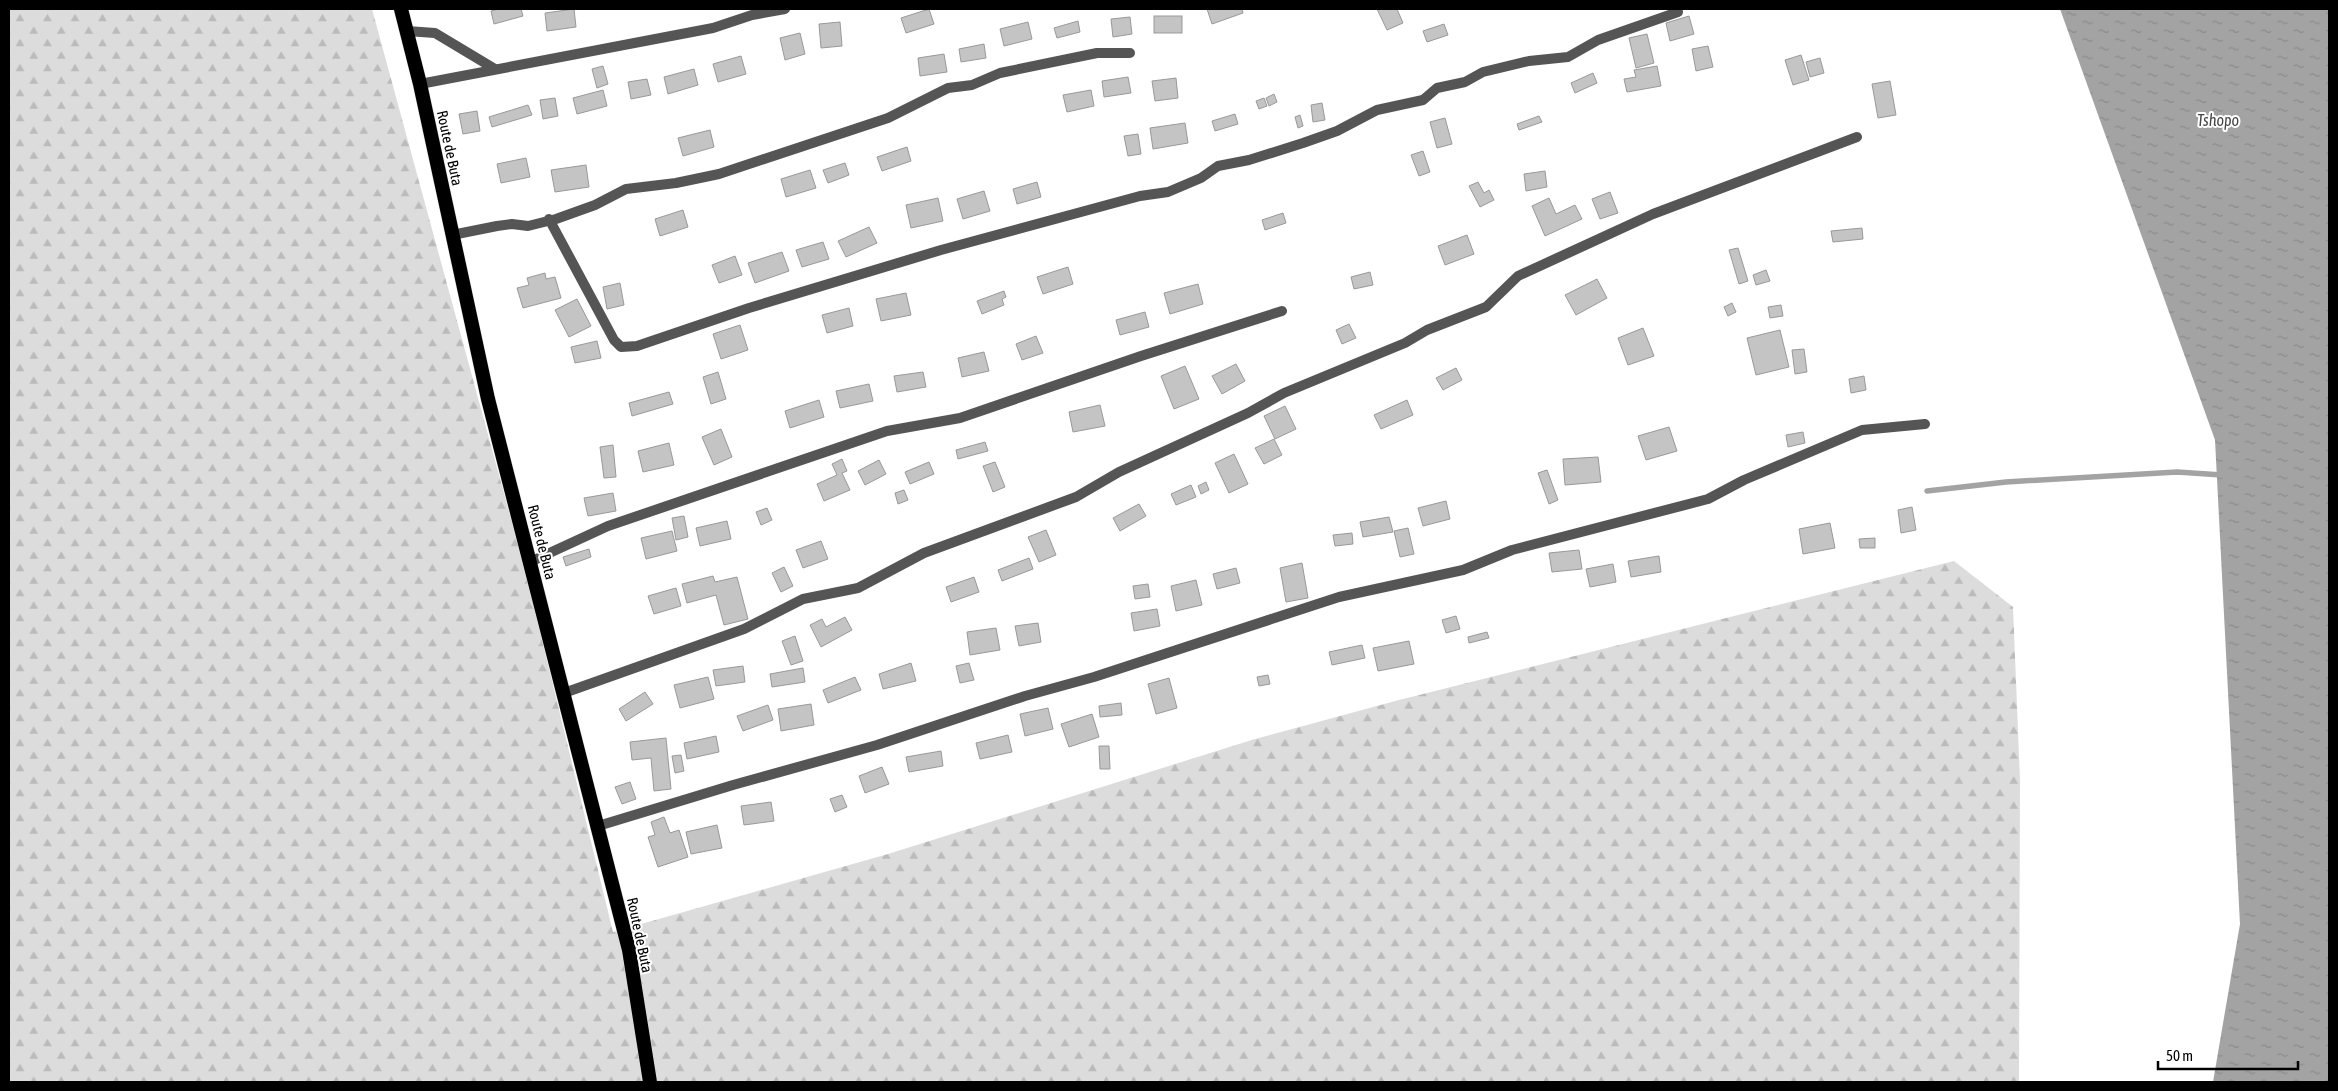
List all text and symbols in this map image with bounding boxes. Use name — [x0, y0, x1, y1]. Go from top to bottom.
street label: Route de Buta — [434, 109, 466, 187]
water label: Tshopo — [2197, 111, 2239, 130]
street label: Route de Buta — [525, 503, 560, 581]
street label: Route de Buta — [624, 896, 656, 974]
scale bar — [2158, 1038, 2298, 1070]
text: 50 m — [2166, 1047, 2193, 1064]

